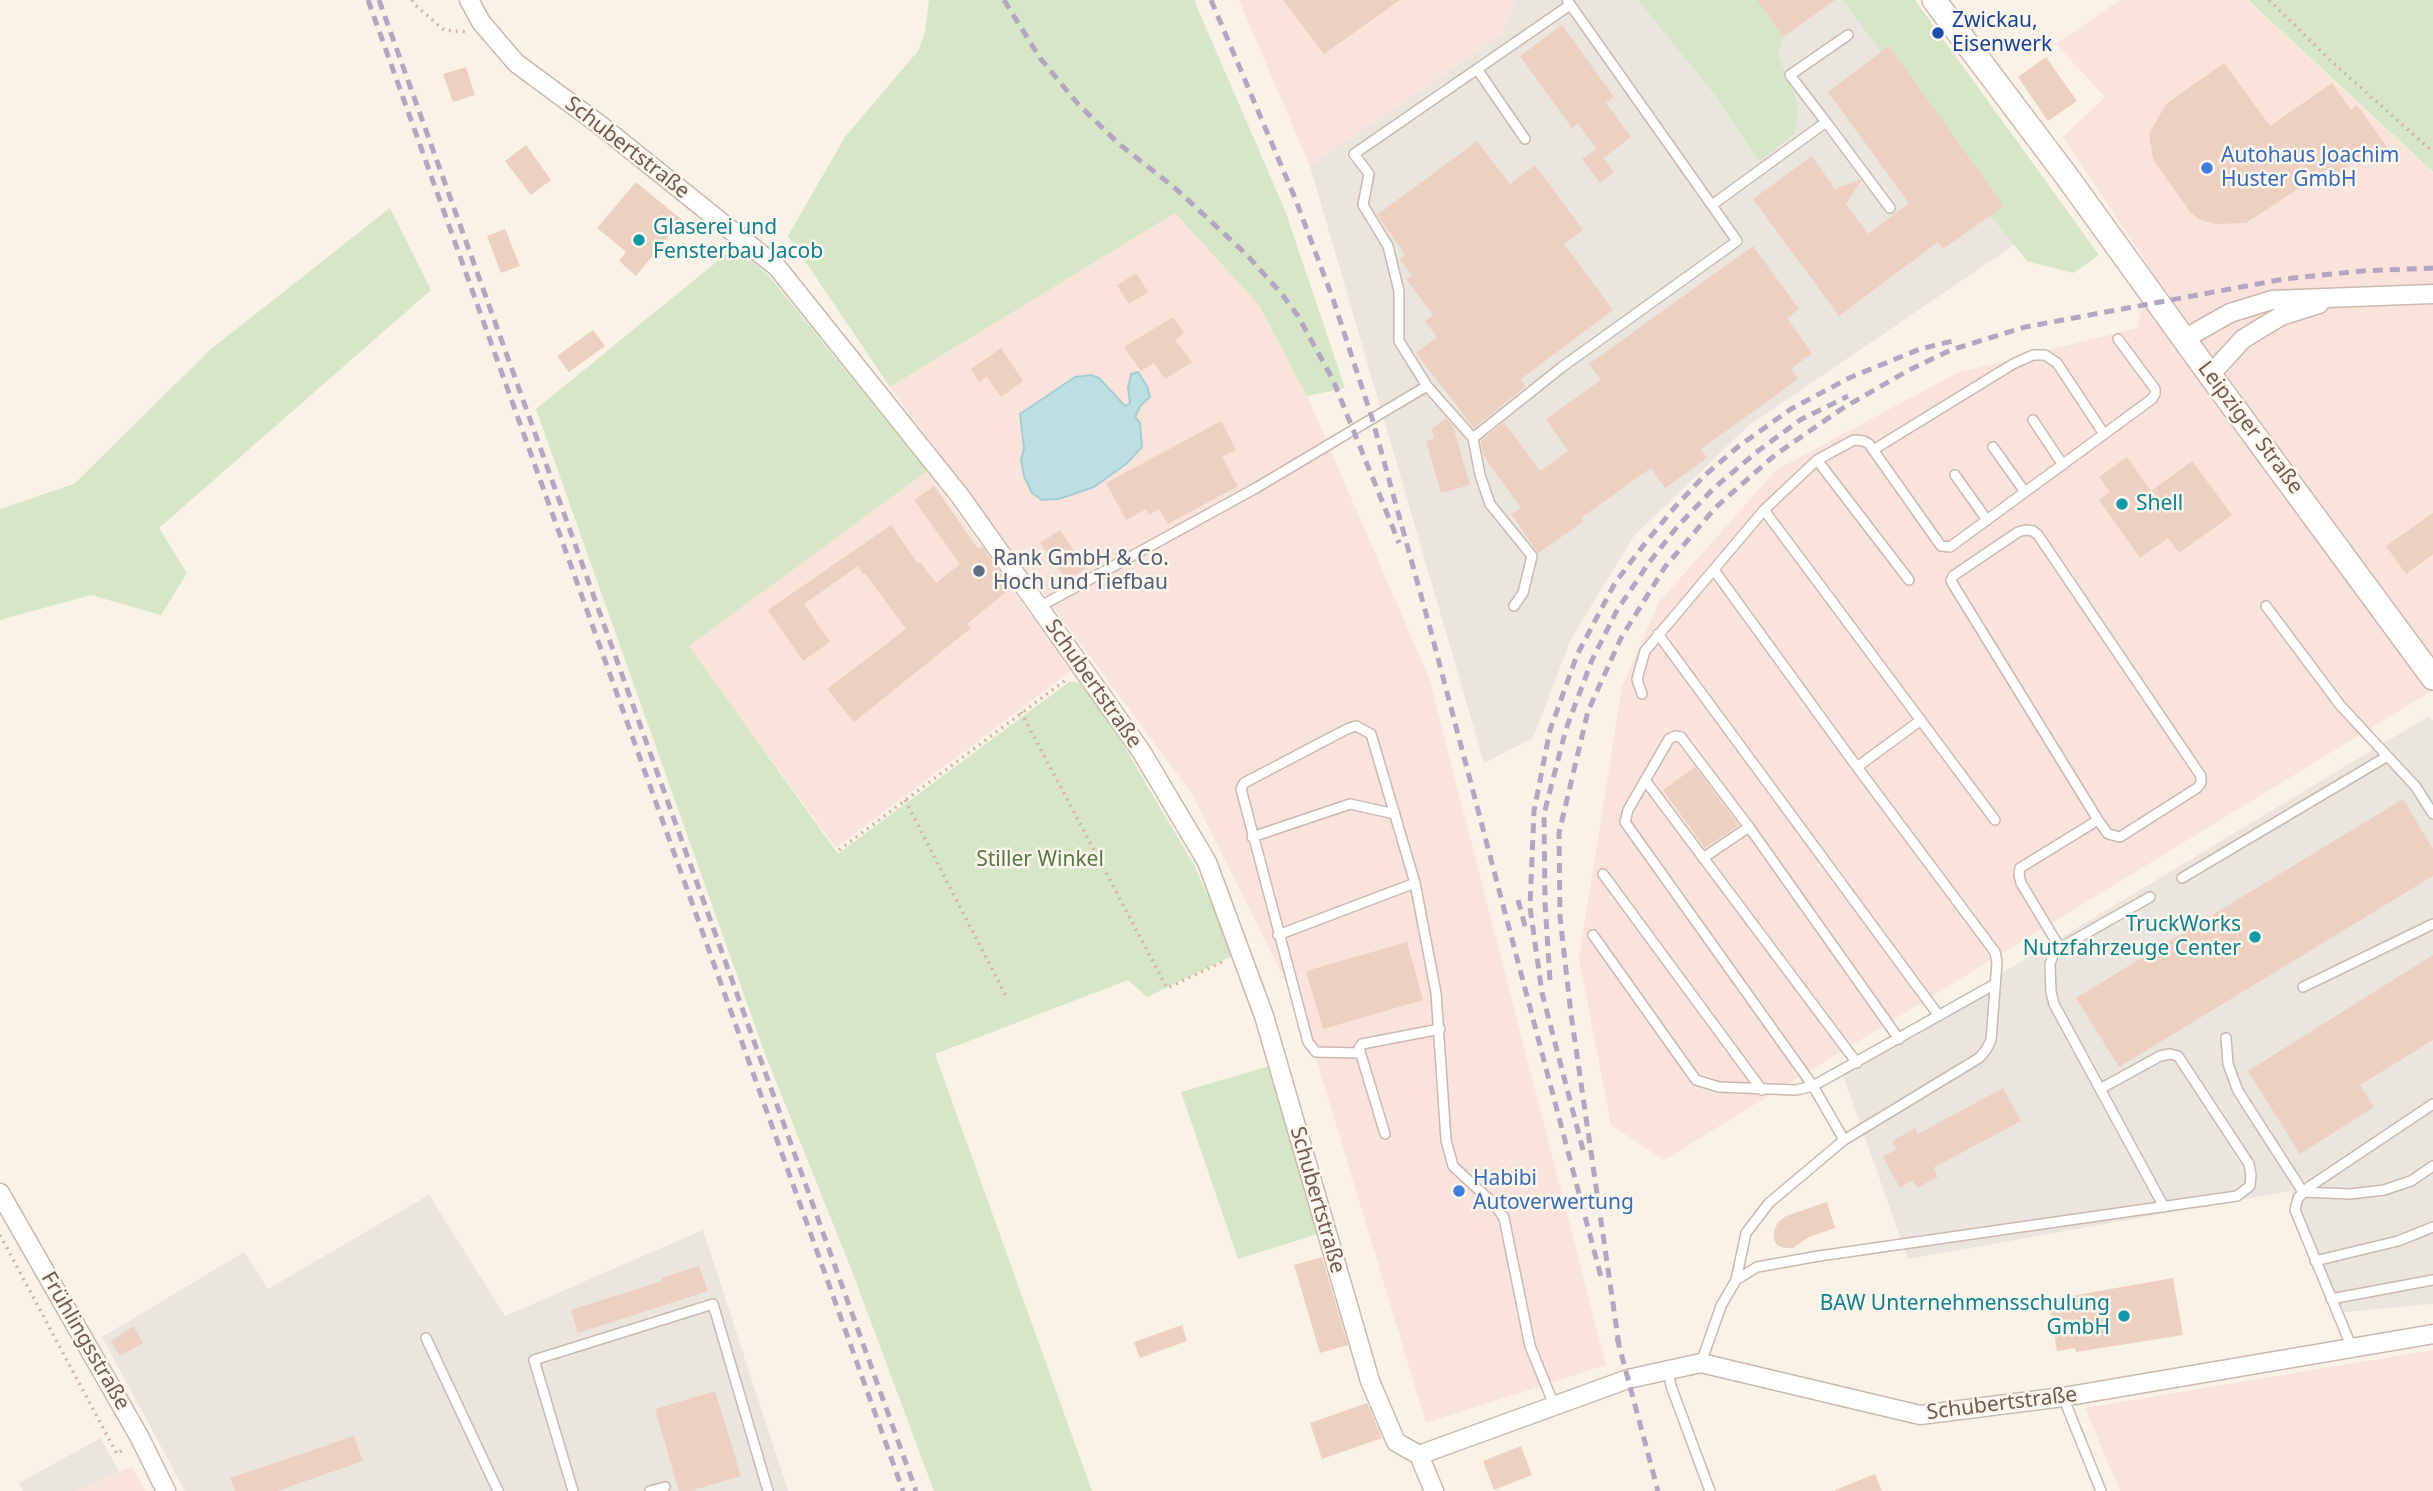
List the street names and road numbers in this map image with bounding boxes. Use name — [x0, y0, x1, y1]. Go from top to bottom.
street label: Schubertstraße — [560, 91, 694, 205]
street label: Leipziger Straße — [2192, 357, 2308, 499]
street label: Schubertstraße — [1039, 615, 1147, 753]
street label: Schubertstraße — [1284, 1124, 1350, 1276]
street label: Frühlingsstraße — [35, 1268, 135, 1414]
street label: Schubertstraße — [1925, 1382, 2079, 1426]

